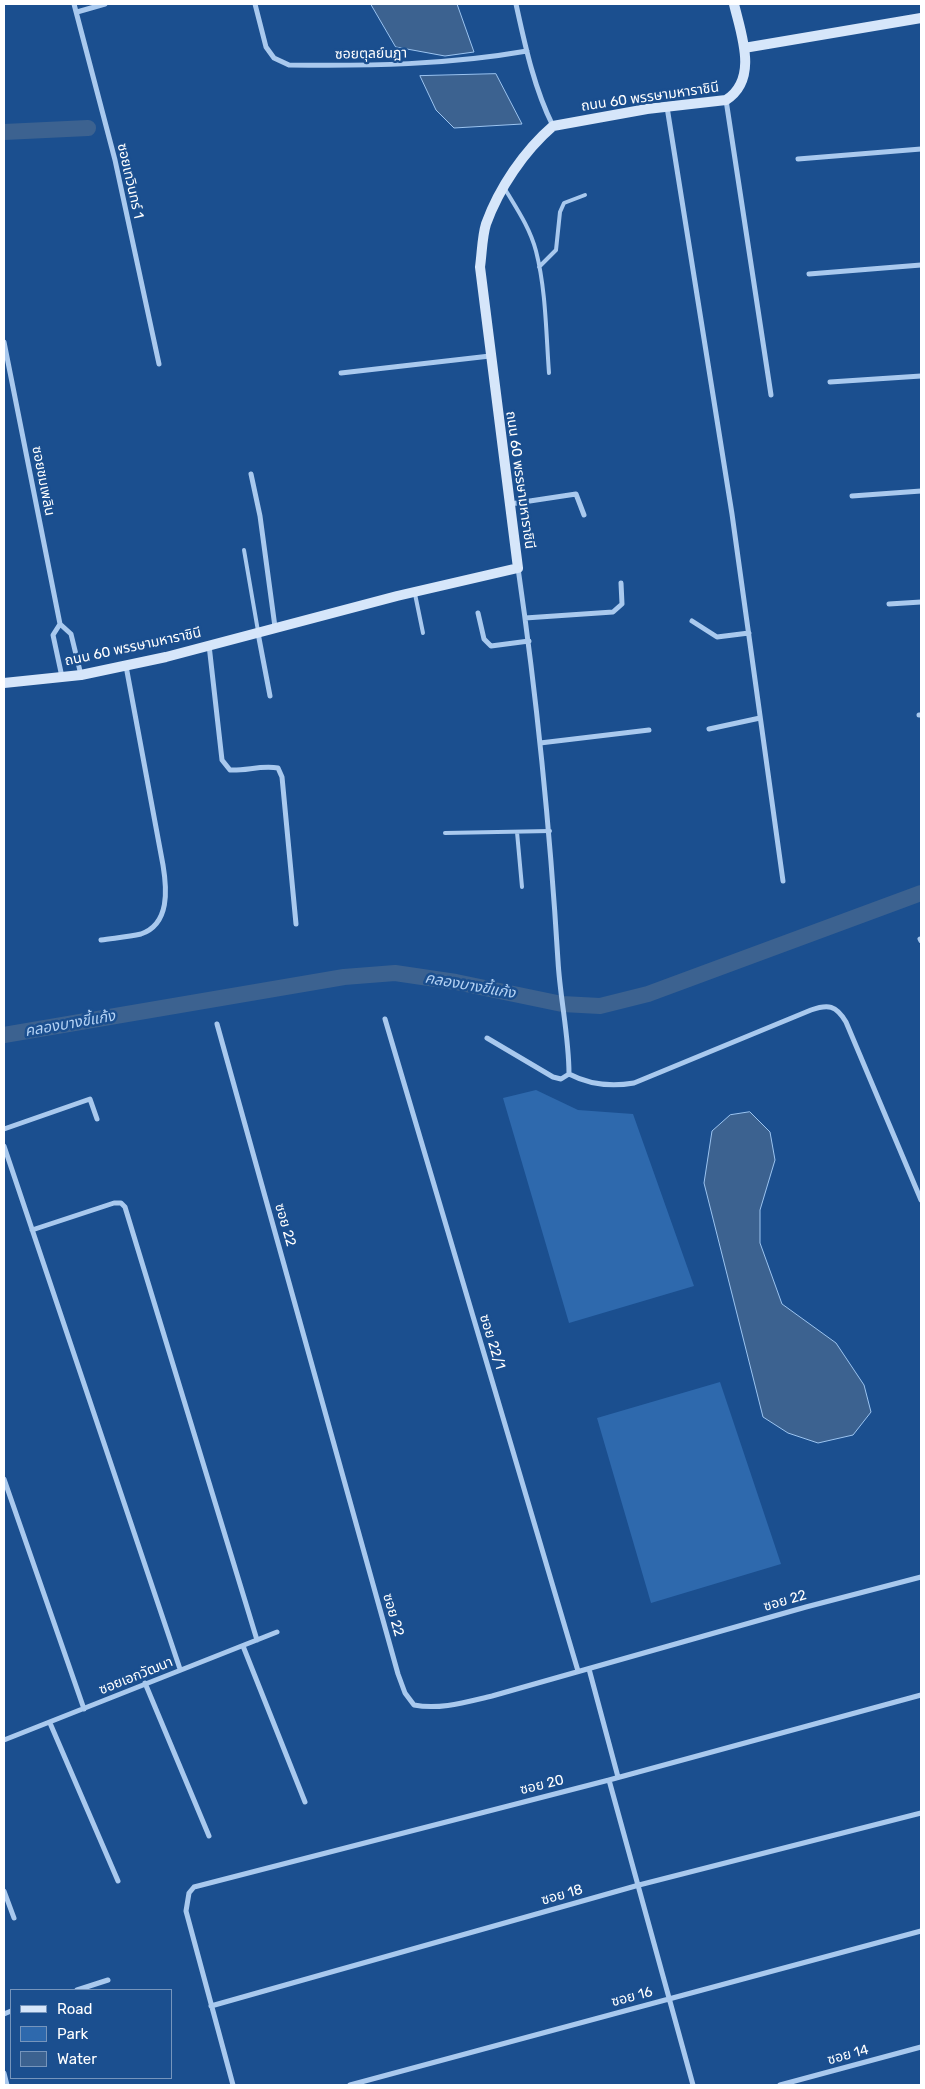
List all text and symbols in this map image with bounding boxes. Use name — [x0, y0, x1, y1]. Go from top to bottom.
street label: ซอยตุลย์นฎา — [335, 45, 407, 63]
street label: ถนน 60 พรรษามหาราชินี — [580, 79, 720, 115]
street label: ซอยเทวินทร์ 1 — [113, 142, 147, 220]
street label: ถนน 60 พรรษามหาราชินี — [502, 410, 538, 550]
street label: ซอยชมเพลิน — [28, 445, 58, 517]
street label: ถนน 60 พรรษามหาราชินี — [63, 624, 203, 670]
water label: คลองบางขี้แก้ง — [423, 969, 517, 1003]
water label: คลองบางขี้แก้ง — [23, 1007, 117, 1041]
street label: ซอย 22 — [271, 1202, 299, 1248]
street label: ซอย 22/1 — [476, 1312, 508, 1372]
street label: ซอย 22 — [762, 1587, 808, 1615]
street label: ซอย 22 — [379, 1592, 407, 1638]
street label: ซอยเอกวัฒนา — [97, 1654, 175, 1698]
street label: ซอย 20 — [518, 1771, 566, 1799]
street label: ซอย 18 — [539, 1881, 585, 1909]
street label: ซอย 16 — [610, 1983, 654, 2011]
legend — [10, 1989, 172, 2079]
text: Road — [57, 2000, 93, 2018]
text: Park — [57, 2025, 88, 2043]
street label: ซอย 14 — [825, 2041, 871, 2069]
text: Water — [57, 2050, 97, 2068]

